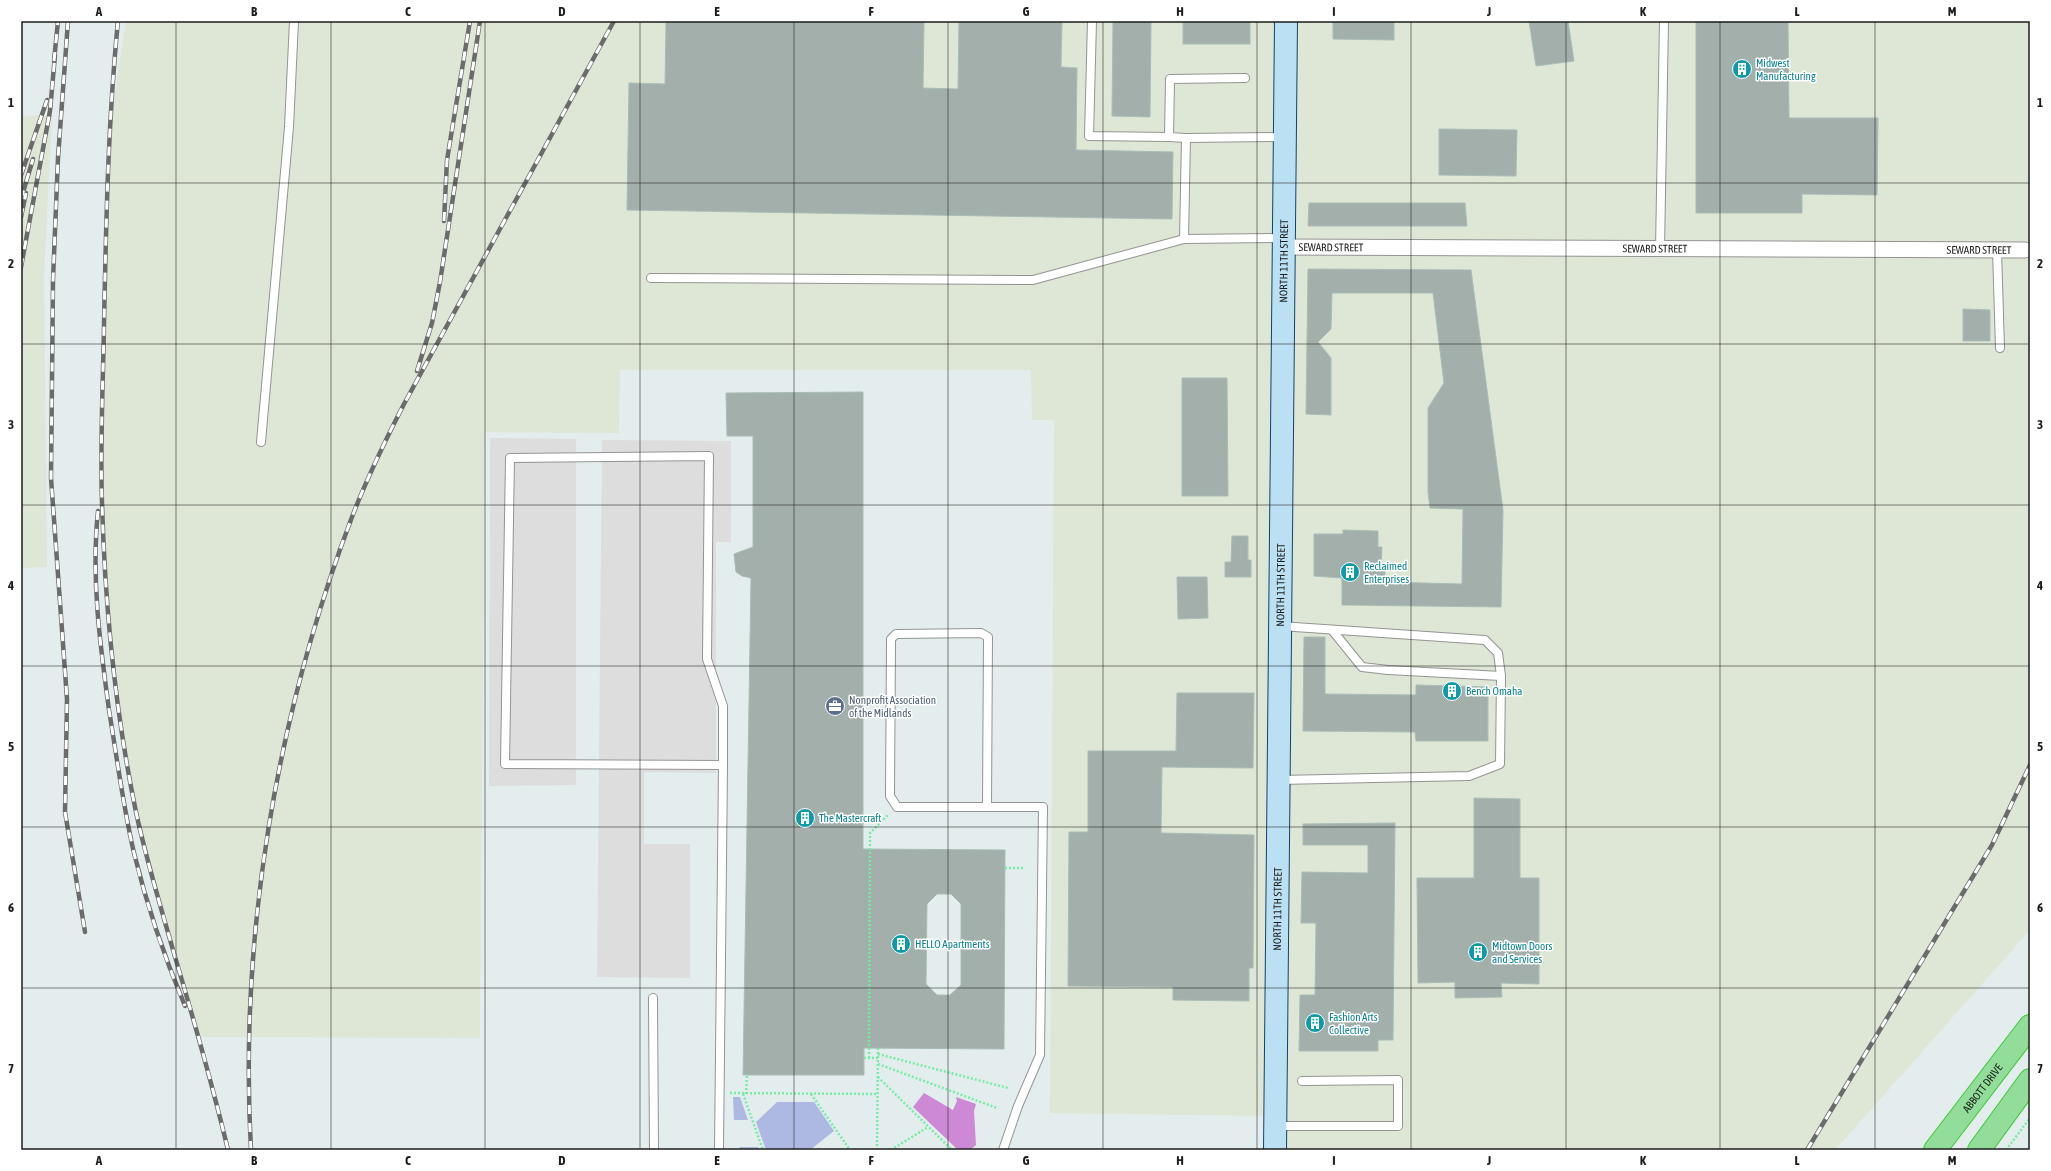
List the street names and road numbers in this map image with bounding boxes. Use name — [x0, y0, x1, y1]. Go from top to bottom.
street label: NORTH 11TH STREET — [1277, 219, 1290, 303]
street label: SEWARD STREET — [1299, 241, 1364, 253]
street label: SEWARD STREET — [1623, 242, 1688, 255]
street label: SEWARD STREET — [1947, 244, 2012, 256]
street label: NORTH 11TH STREET — [1274, 543, 1287, 627]
street label: NORTH 11TH STREET — [1271, 867, 1284, 951]
street label: ABBOTT DRIVE — [1960, 1061, 2005, 1115]

